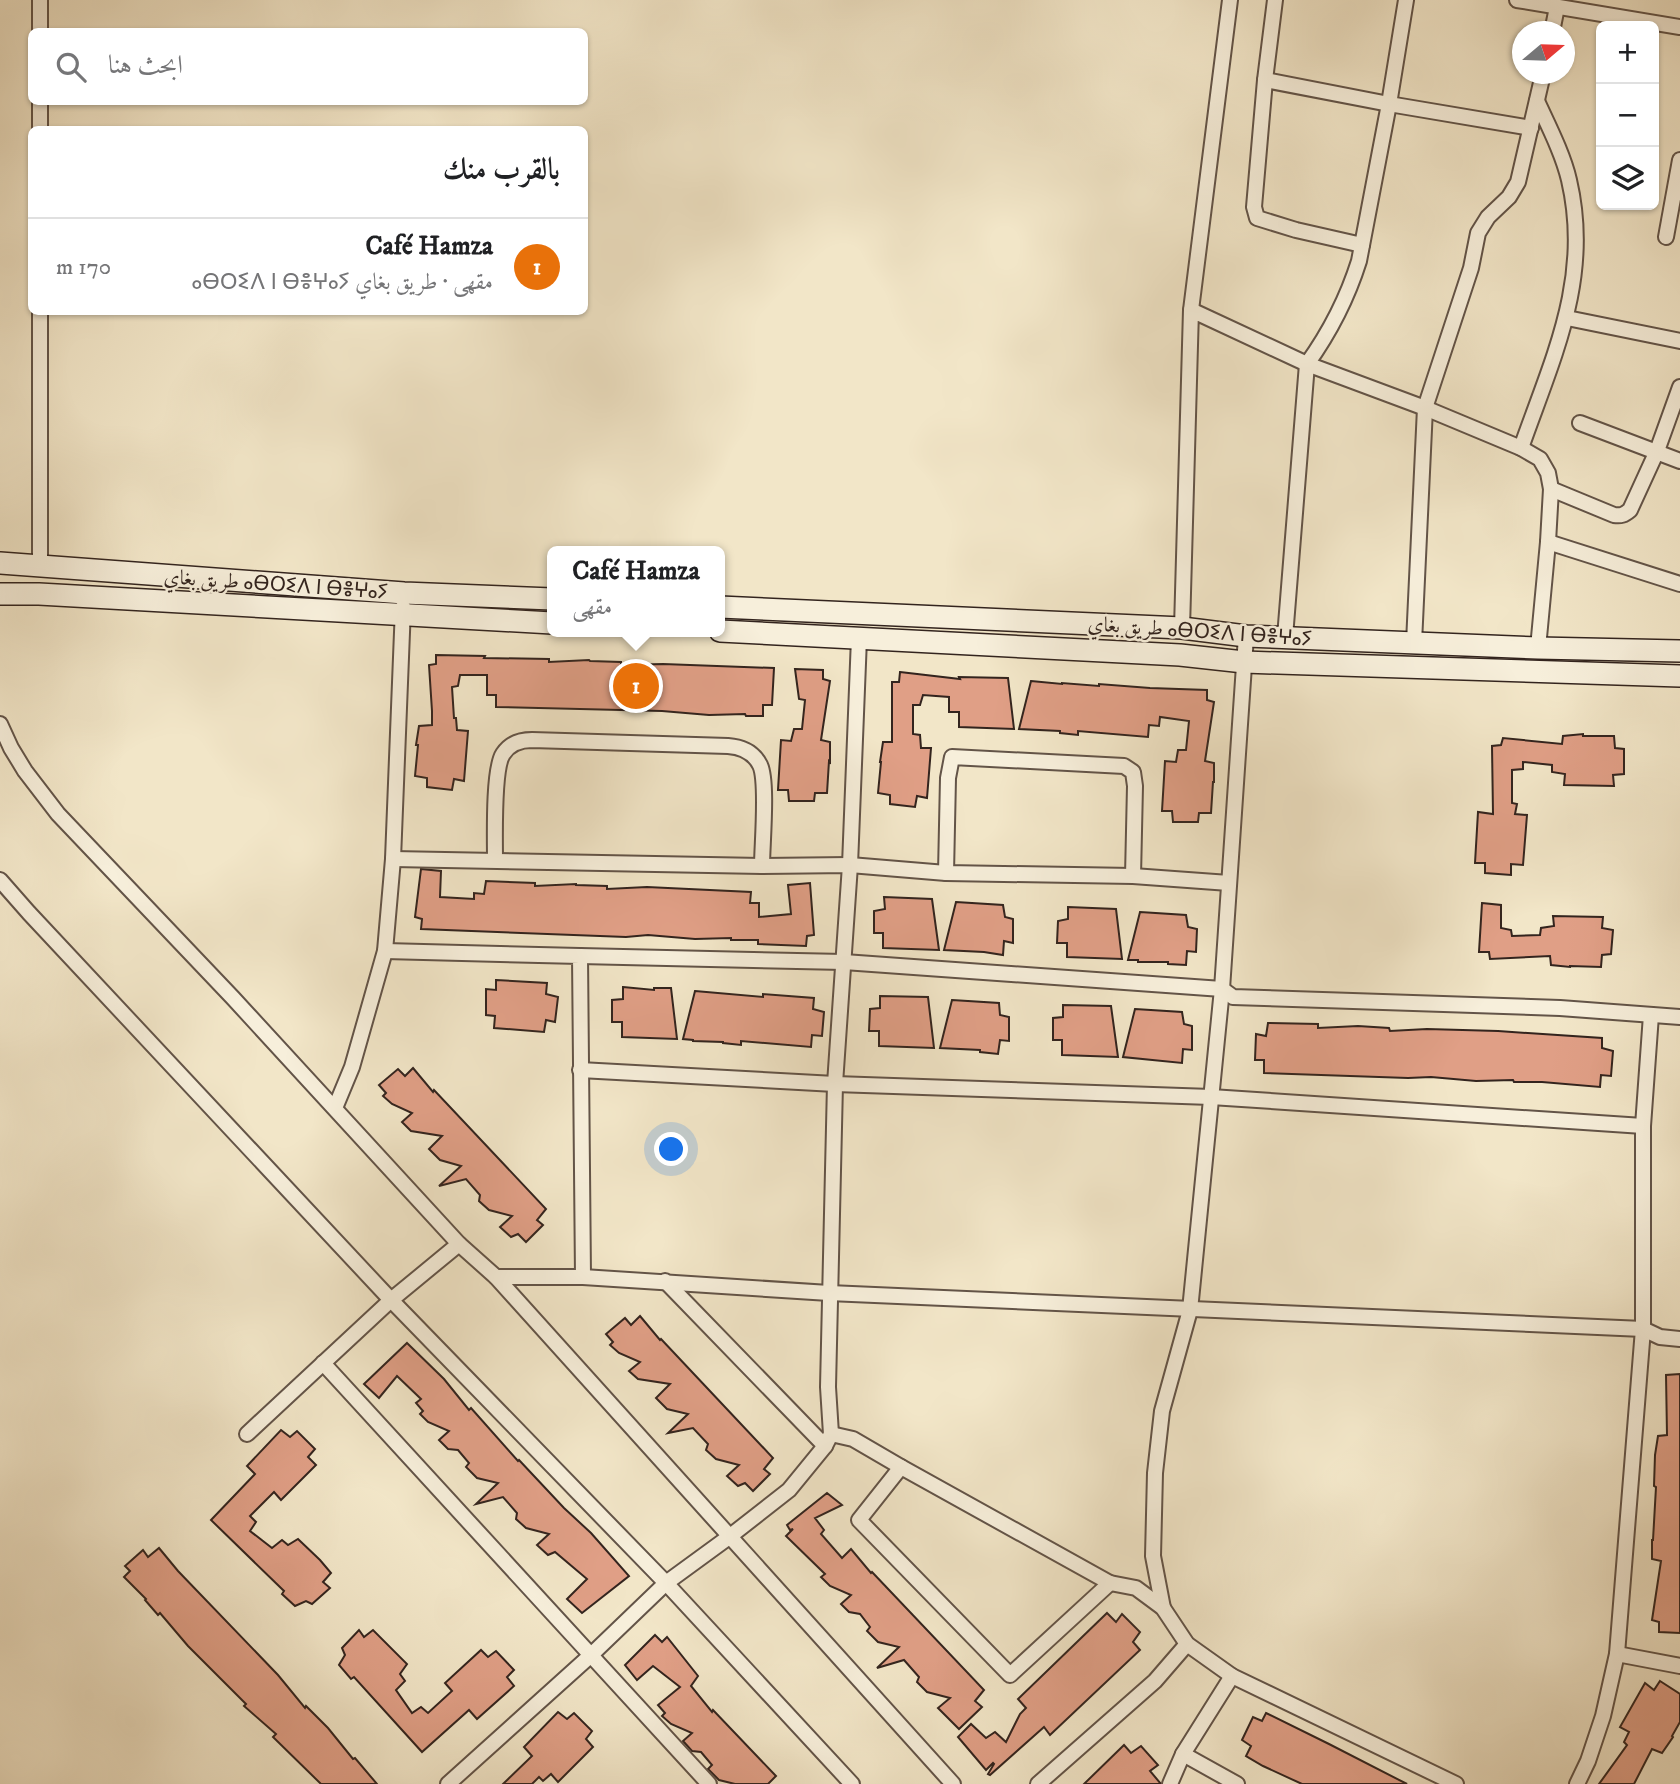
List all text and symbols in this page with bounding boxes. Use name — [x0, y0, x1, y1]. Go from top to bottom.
north arrow — [1512, 21, 1575, 84]
map controls — [1596, 21, 1659, 210]
button: + — [1596, 21, 1659, 84]
search box — [28, 28, 588, 105]
icon: search — [52, 48, 90, 86]
text: ابحث هنا — [108, 49, 183, 82]
button: − — [1596, 84, 1659, 147]
button: layers — [1596, 147, 1659, 210]
text: بالقرب منك — [443, 152, 560, 189]
text: Café Hamza — [365, 230, 493, 263]
text: 170 m — [56, 253, 111, 282]
text: 1 — [533, 253, 541, 282]
text: مقهى · طريق بغاي ⴰⴱⵔⵉⴷ ⵏ ⴱⴻⵖⴰⵢ — [191, 268, 493, 297]
popup — [547, 546, 725, 637]
text: Café Hamza — [572, 555, 700, 588]
street label: طريق بغاي ⴰⴱⵔⵉⴷ ⵏ ⴱⴻⵖⴰⵢ — [163, 564, 389, 608]
text: مقهى — [572, 593, 612, 622]
street label: طريق بغاي ⴰⴱⵔⵉⴷ ⵏ ⴱⴻⵖⴰⵢ — [1087, 611, 1313, 655]
pin: 1 — [613, 660, 659, 712]
your location — [654, 1132, 688, 1166]

